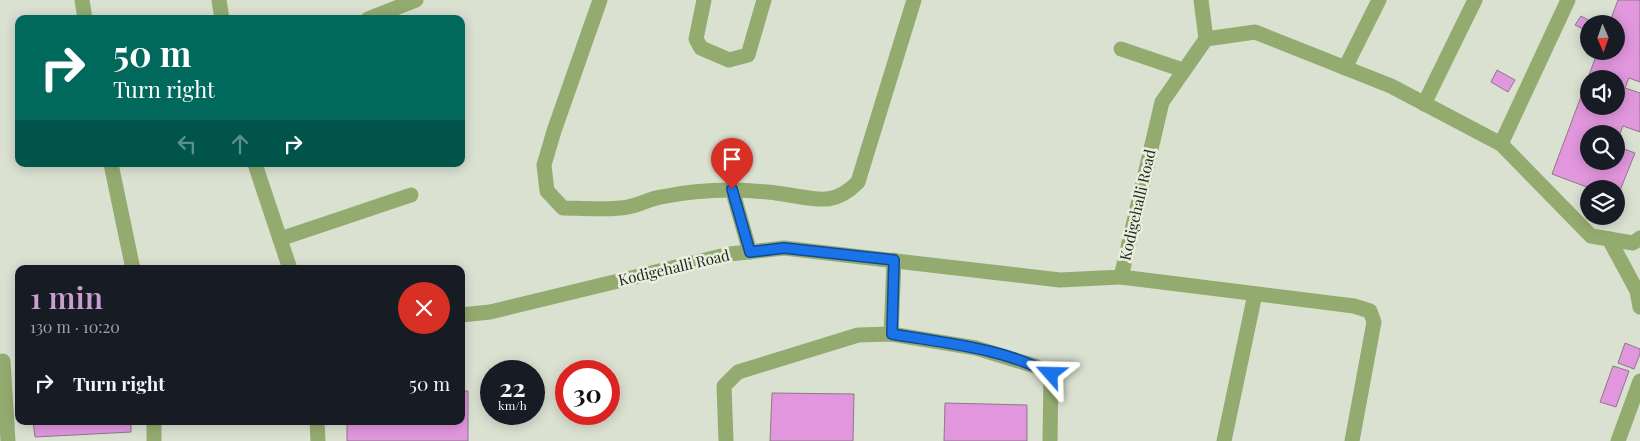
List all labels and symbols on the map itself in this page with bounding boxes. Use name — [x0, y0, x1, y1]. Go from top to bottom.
north arrow — [1580, 15, 1625, 60]
pin — [711, 138, 753, 189]
street label: Kodigehalli Road — [1114, 147, 1160, 262]
street label: Kodigehalli Road — [616, 244, 732, 290]
position arrow — [1024, 347, 1076, 399]
speed limit sign: 30 — [555, 360, 620, 425]

